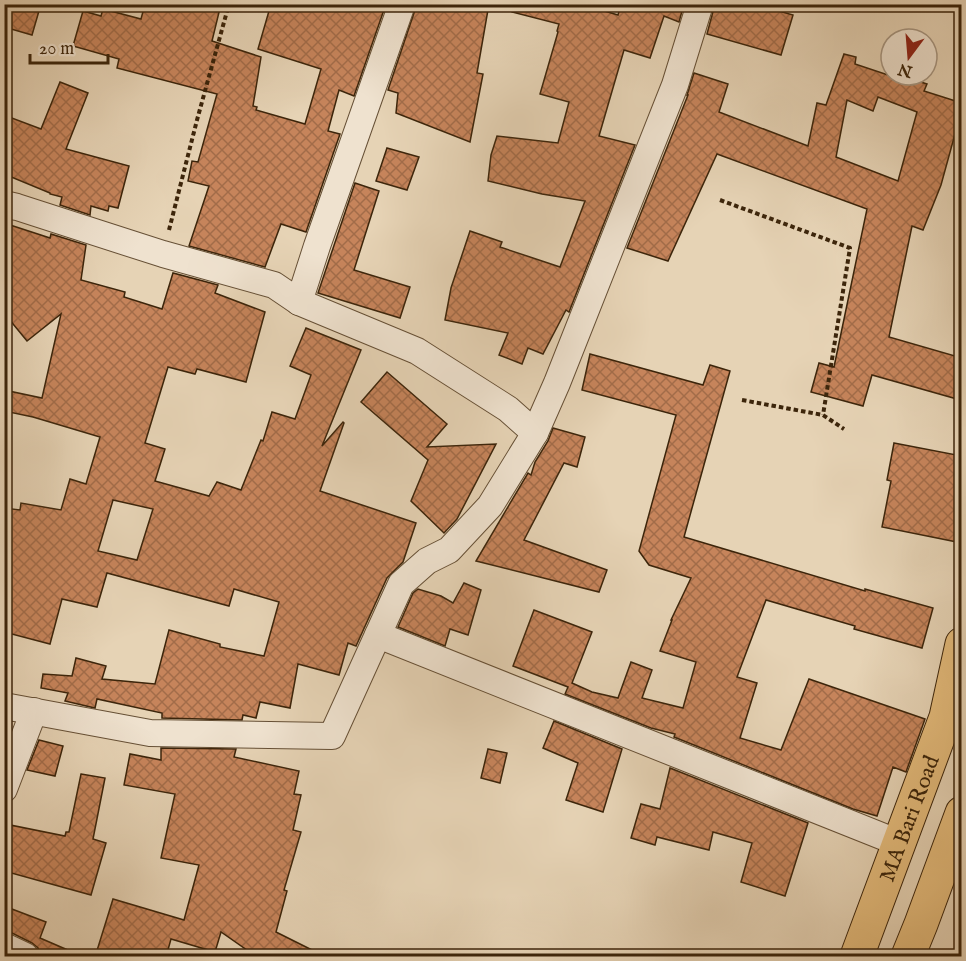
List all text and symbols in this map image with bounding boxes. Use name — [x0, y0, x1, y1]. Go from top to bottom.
scale bar — [30, 27, 108, 65]
north arrow — [879, 27, 939, 87]
text: 20 m — [39, 38, 74, 61]
text: N — [896, 58, 916, 81]
street label: MA Bari Road — [874, 751, 947, 886]

